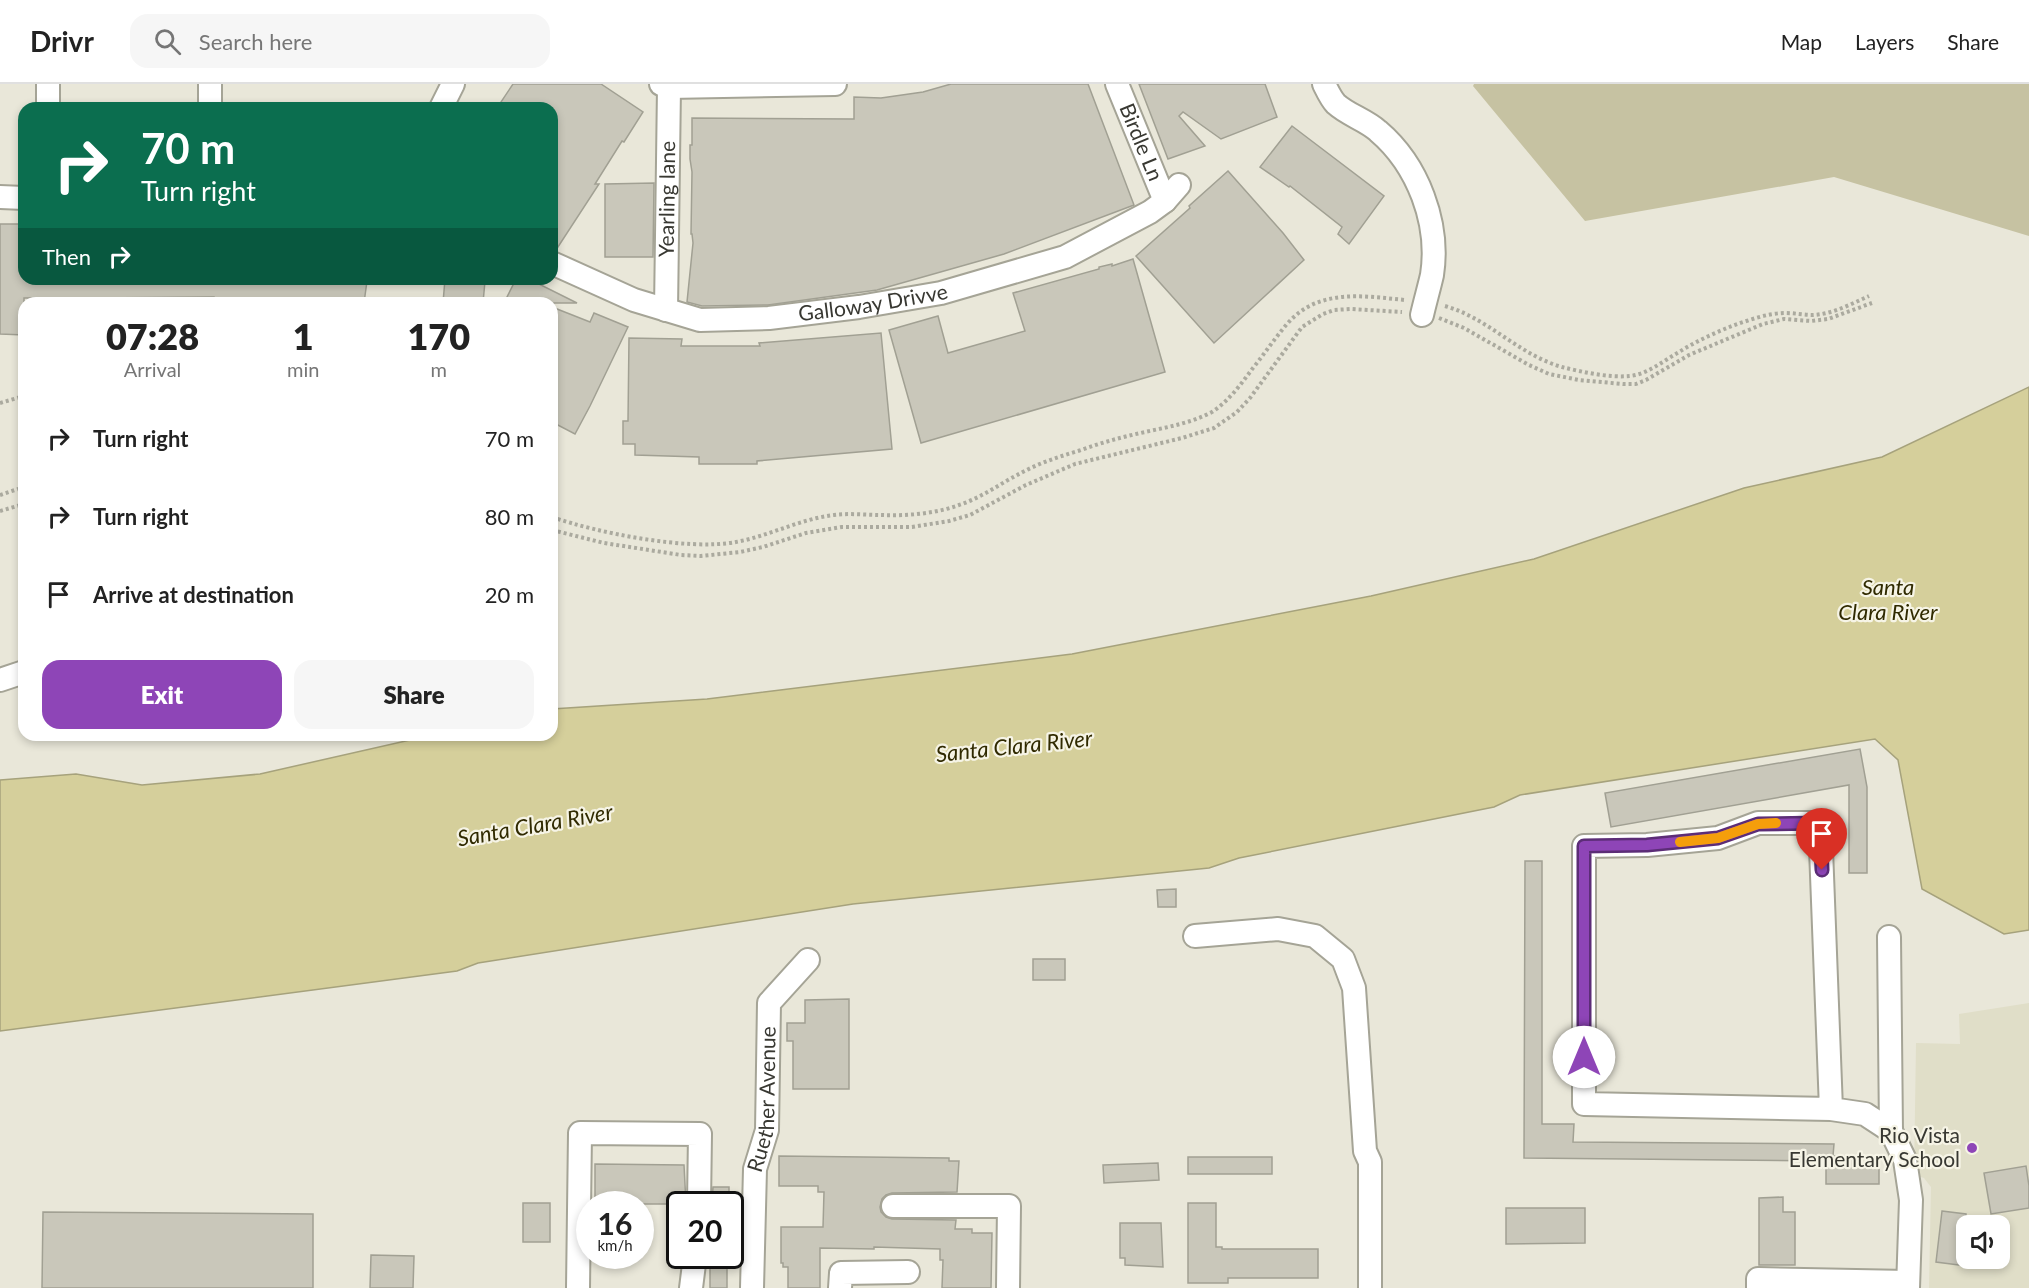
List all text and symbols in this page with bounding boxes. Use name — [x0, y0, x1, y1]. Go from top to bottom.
search box — [130, 14, 550, 68]
text: Drivr — [30, 24, 94, 58]
icon: search — [151, 25, 184, 58]
text: Search here — [199, 28, 312, 55]
text: Map — [1781, 29, 1822, 54]
text: Layers — [1855, 29, 1914, 54]
text: Share — [1947, 29, 1999, 54]
street label: Birdle Ln — [1115, 99, 1169, 184]
text: 70 m — [141, 123, 235, 173]
icon: right — [42, 126, 120, 204]
street label: Yearling lane — [653, 141, 679, 257]
text: Turn right — [141, 174, 256, 207]
icon: right — [103, 240, 136, 273]
text: Then — [42, 243, 91, 270]
street label: Galloway Drivve — [797, 278, 950, 325]
text: 07:28 — [106, 314, 199, 358]
text: 1 — [293, 314, 314, 358]
text: 170 — [407, 314, 470, 358]
text: Arrival — [124, 357, 181, 381]
text: min — [287, 357, 319, 381]
text: m — [430, 357, 447, 381]
icon: right — [42, 422, 75, 455]
text: Turn right — [93, 425, 188, 452]
text: 70 m — [485, 425, 534, 452]
icon: right — [42, 500, 75, 533]
text: Turn right — [93, 503, 188, 530]
text: 80 m — [485, 503, 534, 530]
water label: Santa Clara River — [1838, 573, 1938, 625]
icon: arrive — [42, 578, 75, 611]
text: Arrive at destination — [93, 581, 294, 608]
text: 20 m — [485, 581, 534, 608]
button: Exit — [42, 660, 282, 729]
button: Share — [294, 660, 534, 729]
water label: Santa Clara River — [934, 724, 1094, 767]
water label: Santa Clara River — [455, 797, 615, 851]
pin — [1796, 808, 1847, 870]
icon: arrive — [1805, 817, 1838, 850]
position arrow — [1552, 1025, 1616, 1089]
street label: Ruether Avenue — [741, 1026, 780, 1175]
place label: Rio Vista Elementary School — [1789, 1122, 1960, 1171]
marker: Rio Vista Elementary School — [1965, 1141, 1979, 1155]
speed limit sign: 20 — [666, 1191, 744, 1269]
text: 16 — [598, 1205, 632, 1241]
map controls — [1956, 1215, 2010, 1269]
button: sound — [1956, 1215, 2010, 1269]
text: km/h — [597, 1236, 633, 1254]

